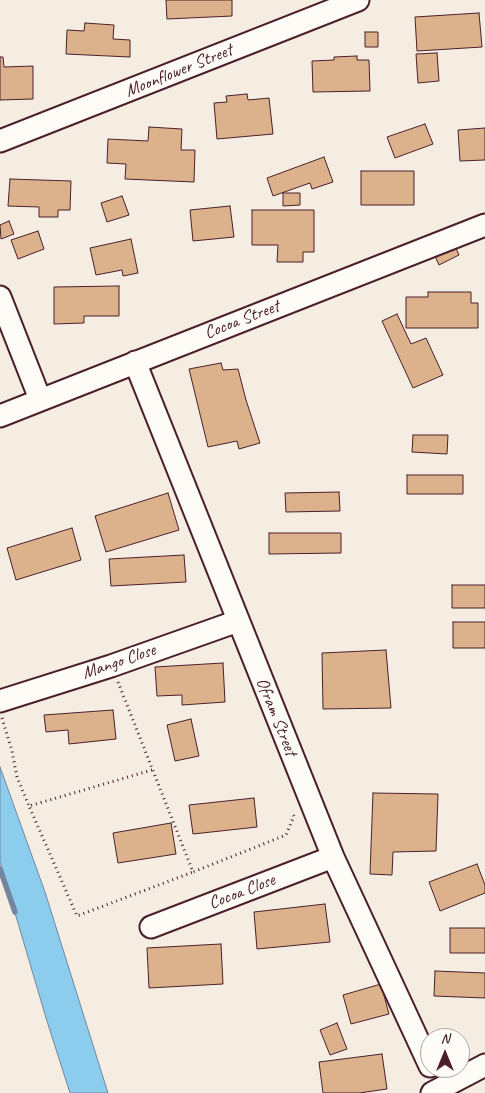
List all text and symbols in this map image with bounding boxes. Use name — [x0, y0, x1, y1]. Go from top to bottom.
street label: Moonflower Street — [122, 40, 236, 102]
street label: Cocoa Street — [201, 296, 283, 344]
street label: Mango Close — [80, 639, 158, 685]
street label: Ofram Street — [251, 675, 301, 759]
street label: Cocoa Close — [206, 869, 278, 915]
north arrow — [420, 1028, 470, 1078]
text: N — [441, 1030, 449, 1047]

